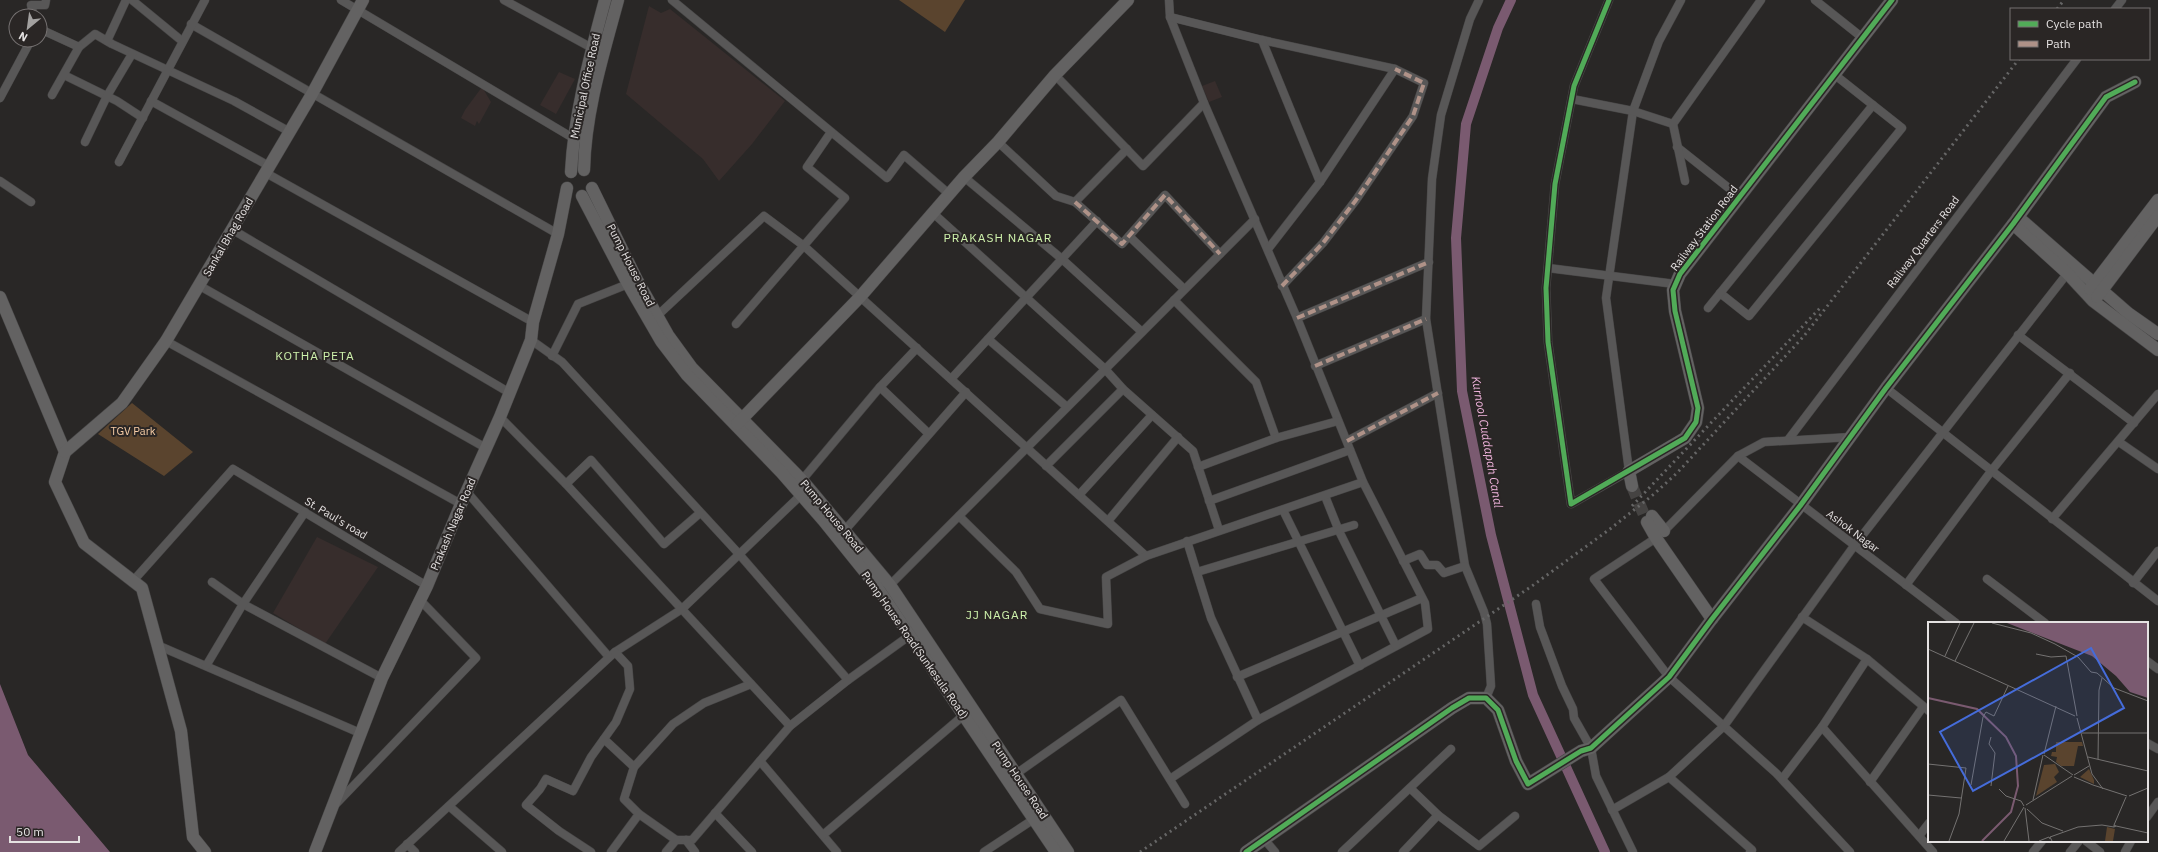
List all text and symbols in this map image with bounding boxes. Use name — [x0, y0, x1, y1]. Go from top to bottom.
north arrow — [8, 8, 48, 48]
legend — [2010, 8, 2150, 60]
text: Cycle path — [2046, 16, 2103, 31]
text: N — [16, 29, 30, 45]
street label: Municipal Office Road — [567, 32, 603, 140]
text: Path — [2046, 36, 2071, 51]
street label: Railway Station Road — [1667, 182, 1741, 274]
street label: Railway Quarters Road — [1884, 193, 1962, 291]
street label: Sankal Bhag Road — [200, 195, 256, 279]
street label: Pump House Road — [604, 221, 658, 309]
district label: PRAKASH NAGAR — [944, 230, 1052, 245]
district label: KOTHA PETA — [275, 348, 355, 363]
water label: Kurnool Cuddapah Canal — [1469, 375, 1507, 510]
park label: TGV Park — [110, 424, 156, 438]
street label: Prakash Nagar Road — [427, 475, 479, 573]
street label: Pump House Road — [797, 477, 867, 555]
street label: St. Paul's road — [302, 494, 370, 542]
street label: Ashok Nagar — [1824, 507, 1882, 555]
street label: Pump House Road(Sunkesula Road) — [858, 568, 972, 722]
district label: JJ NAGAR — [966, 607, 1028, 622]
inset map — [1928, 622, 2148, 842]
street label: Pump House Road — [989, 738, 1051, 822]
scale bar — [10, 818, 79, 844]
text: 50 m — [16, 824, 44, 839]

